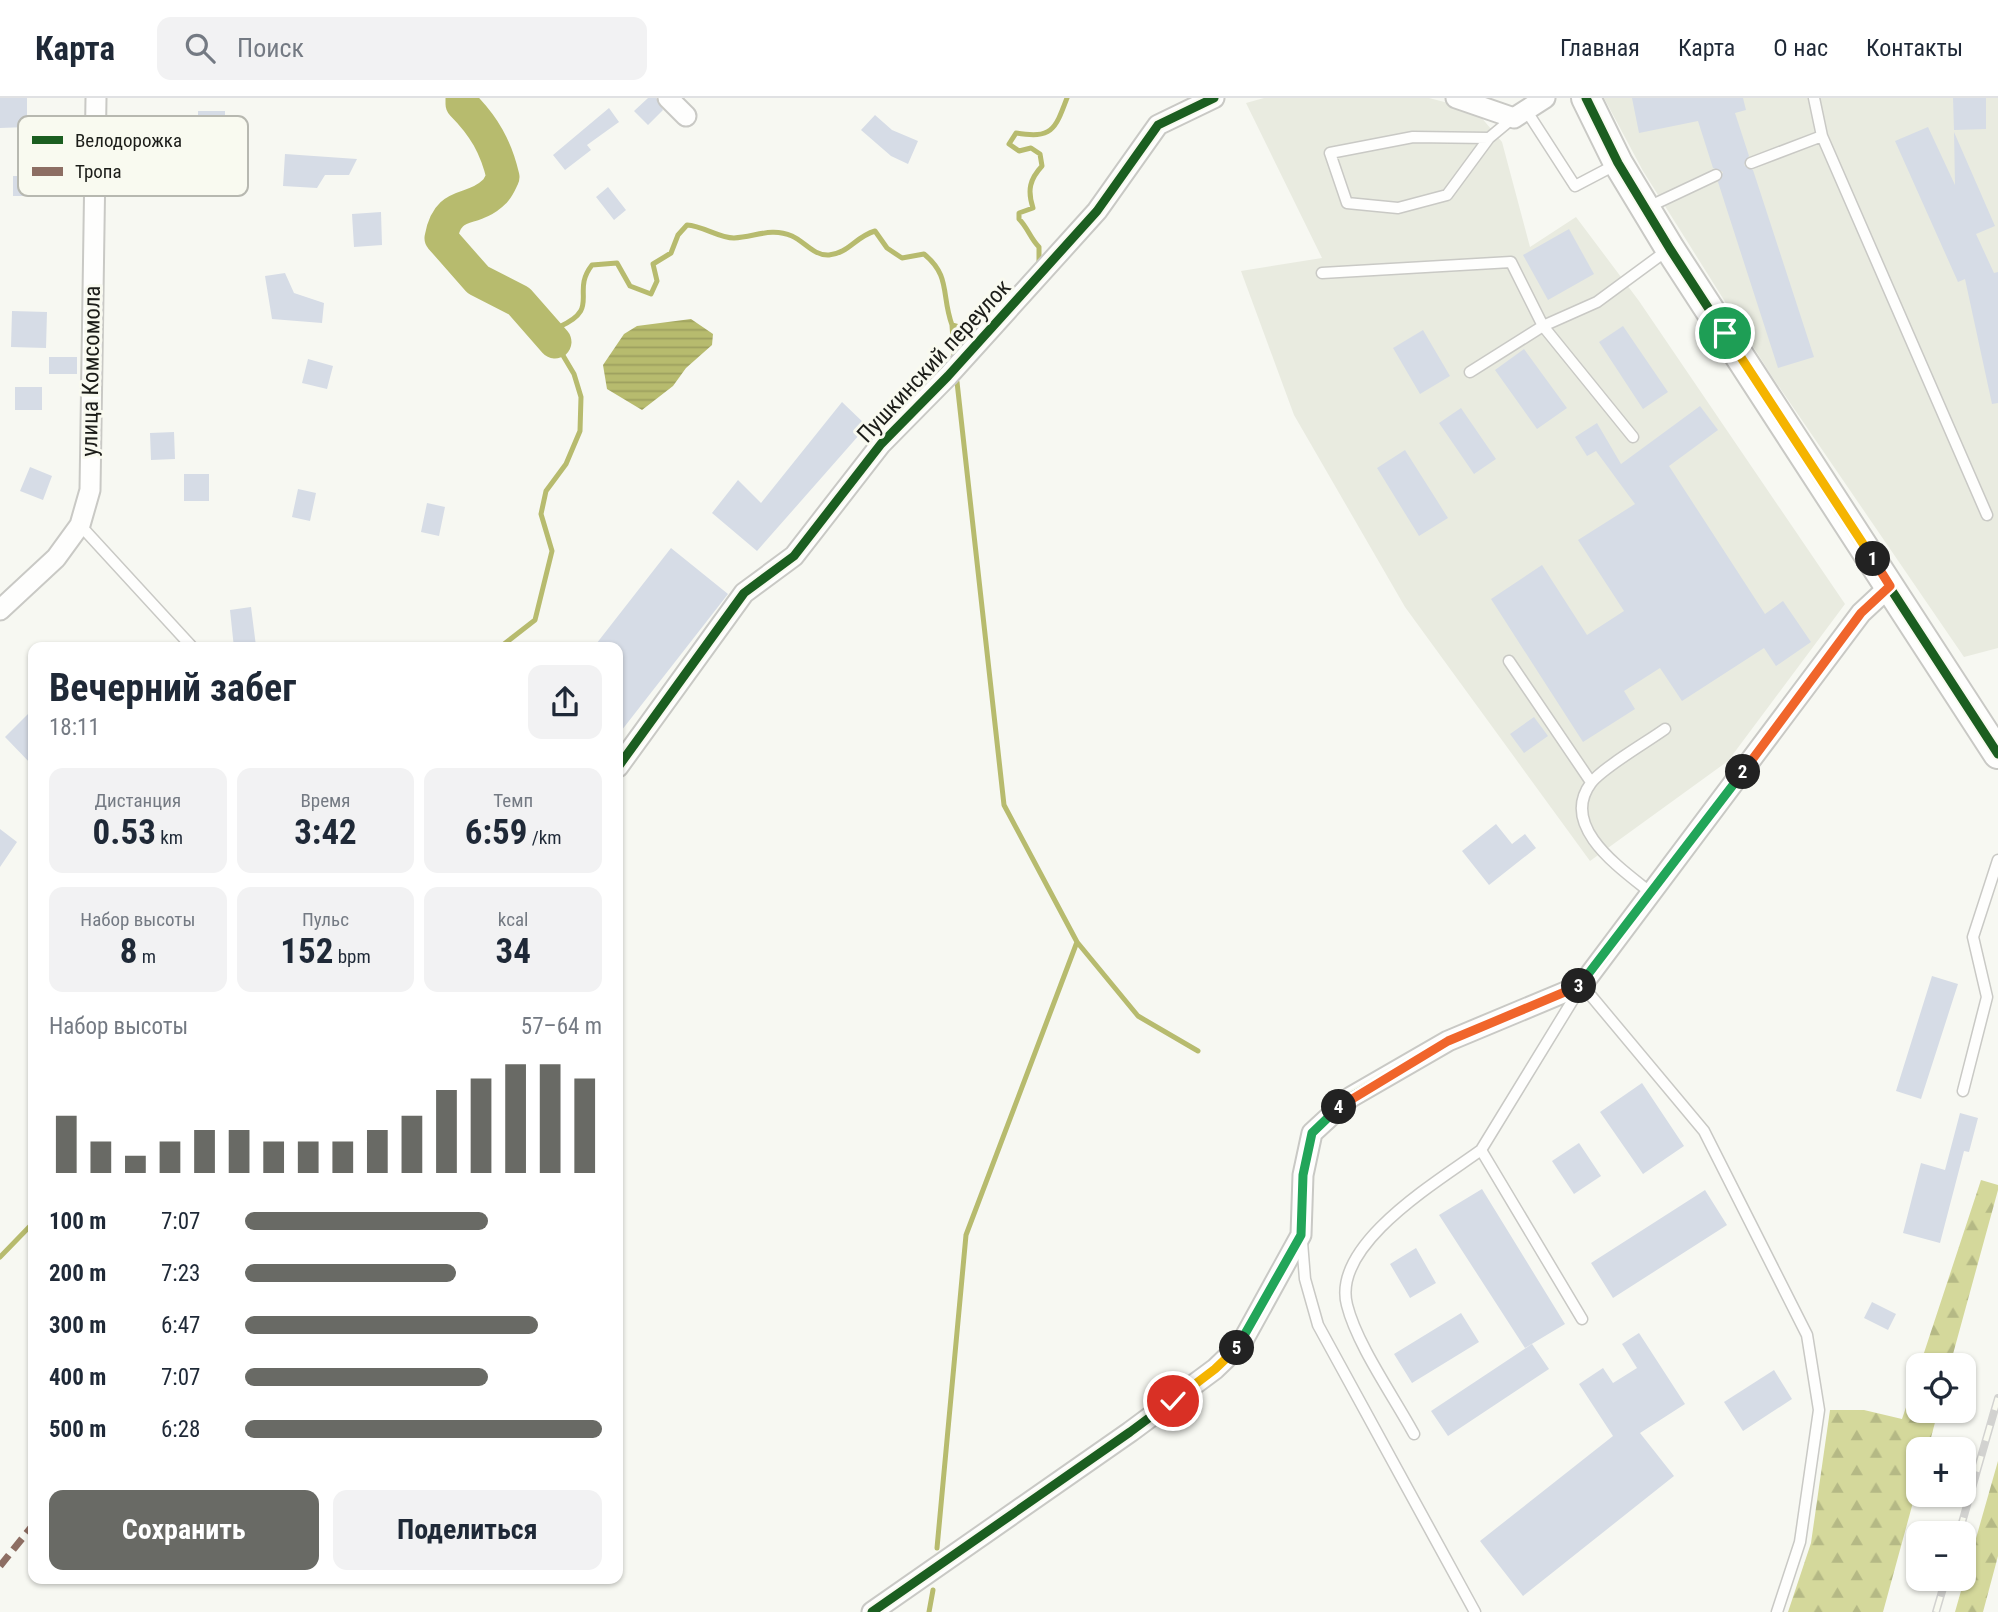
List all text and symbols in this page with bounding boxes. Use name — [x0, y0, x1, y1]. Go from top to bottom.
search box — [157, 17, 647, 80]
text: Карта — [35, 29, 115, 68]
icon: search — [181, 29, 219, 67]
text: Поиск — [237, 33, 304, 63]
text: Главная — [1560, 34, 1640, 62]
text: Карта — [1678, 34, 1735, 62]
text: О нас — [1773, 34, 1828, 62]
text: Контакты — [1866, 34, 1963, 62]
legend — [18, 116, 248, 196]
text: Велодорожка — [75, 129, 182, 152]
text: Тропа — [75, 160, 122, 183]
street label: Пушкинский переулок — [852, 274, 1016, 448]
street label: улица Комсомола — [76, 285, 106, 457]
pin — [1695, 303, 1755, 363]
icon: arrive — [1706, 314, 1744, 352]
pin: 1 — [1856, 542, 1890, 576]
text: 1 — [1868, 547, 1877, 570]
button: share — [528, 665, 602, 739]
text: Вечерний забег — [49, 666, 296, 710]
text: 18:11 — [49, 714, 100, 741]
pin: 2 — [1726, 754, 1760, 790]
text: 2 — [1738, 760, 1747, 783]
text: Дистанция — [95, 789, 181, 812]
text: Время — [300, 789, 351, 812]
text: Темп — [493, 789, 533, 812]
text: 0.53 — [93, 812, 156, 853]
text: 3:42 — [294, 812, 357, 853]
text: 6:59 — [465, 812, 527, 853]
text: km — [156, 826, 183, 849]
text: /km — [527, 826, 562, 849]
text: Набор высоты — [80, 908, 195, 931]
text: Пульс — [302, 908, 349, 931]
text: kcal — [498, 908, 528, 931]
text: 8 — [120, 931, 137, 972]
text: 152 — [280, 931, 333, 972]
text: 34 — [495, 931, 531, 972]
text: m — [137, 945, 156, 968]
text: bpm — [333, 945, 371, 968]
pin: 3 — [1562, 968, 1596, 1004]
text: 3 — [1574, 974, 1583, 997]
text: Набор высоты — [49, 1013, 188, 1040]
text: 57–64 m — [521, 1013, 602, 1040]
pin: 4 — [1322, 1090, 1356, 1124]
text: 4 — [1334, 1095, 1343, 1118]
text: 100 m — [49, 1208, 106, 1235]
text: 7:07 — [161, 1208, 200, 1235]
text: 200 m — [49, 1260, 106, 1287]
text: 7:23 — [161, 1260, 200, 1287]
text: 300 m — [49, 1312, 106, 1339]
text: 6:47 — [161, 1312, 200, 1339]
pin: 5 — [1220, 1330, 1254, 1366]
text: 5 — [1232, 1336, 1241, 1359]
map controls — [1906, 1353, 1976, 1591]
button: locate — [1906, 1353, 1976, 1423]
text: 400 m — [49, 1364, 106, 1391]
text: 7:07 — [161, 1364, 200, 1391]
pin — [1143, 1371, 1203, 1431]
icon: check — [1154, 1382, 1192, 1420]
text: 500 m — [49, 1416, 106, 1443]
text: 6:28 — [161, 1416, 200, 1443]
button: + — [1906, 1437, 1976, 1507]
button: Сохранить — [49, 1490, 319, 1570]
button: Поделиться — [333, 1490, 602, 1570]
button: − — [1906, 1521, 1976, 1591]

